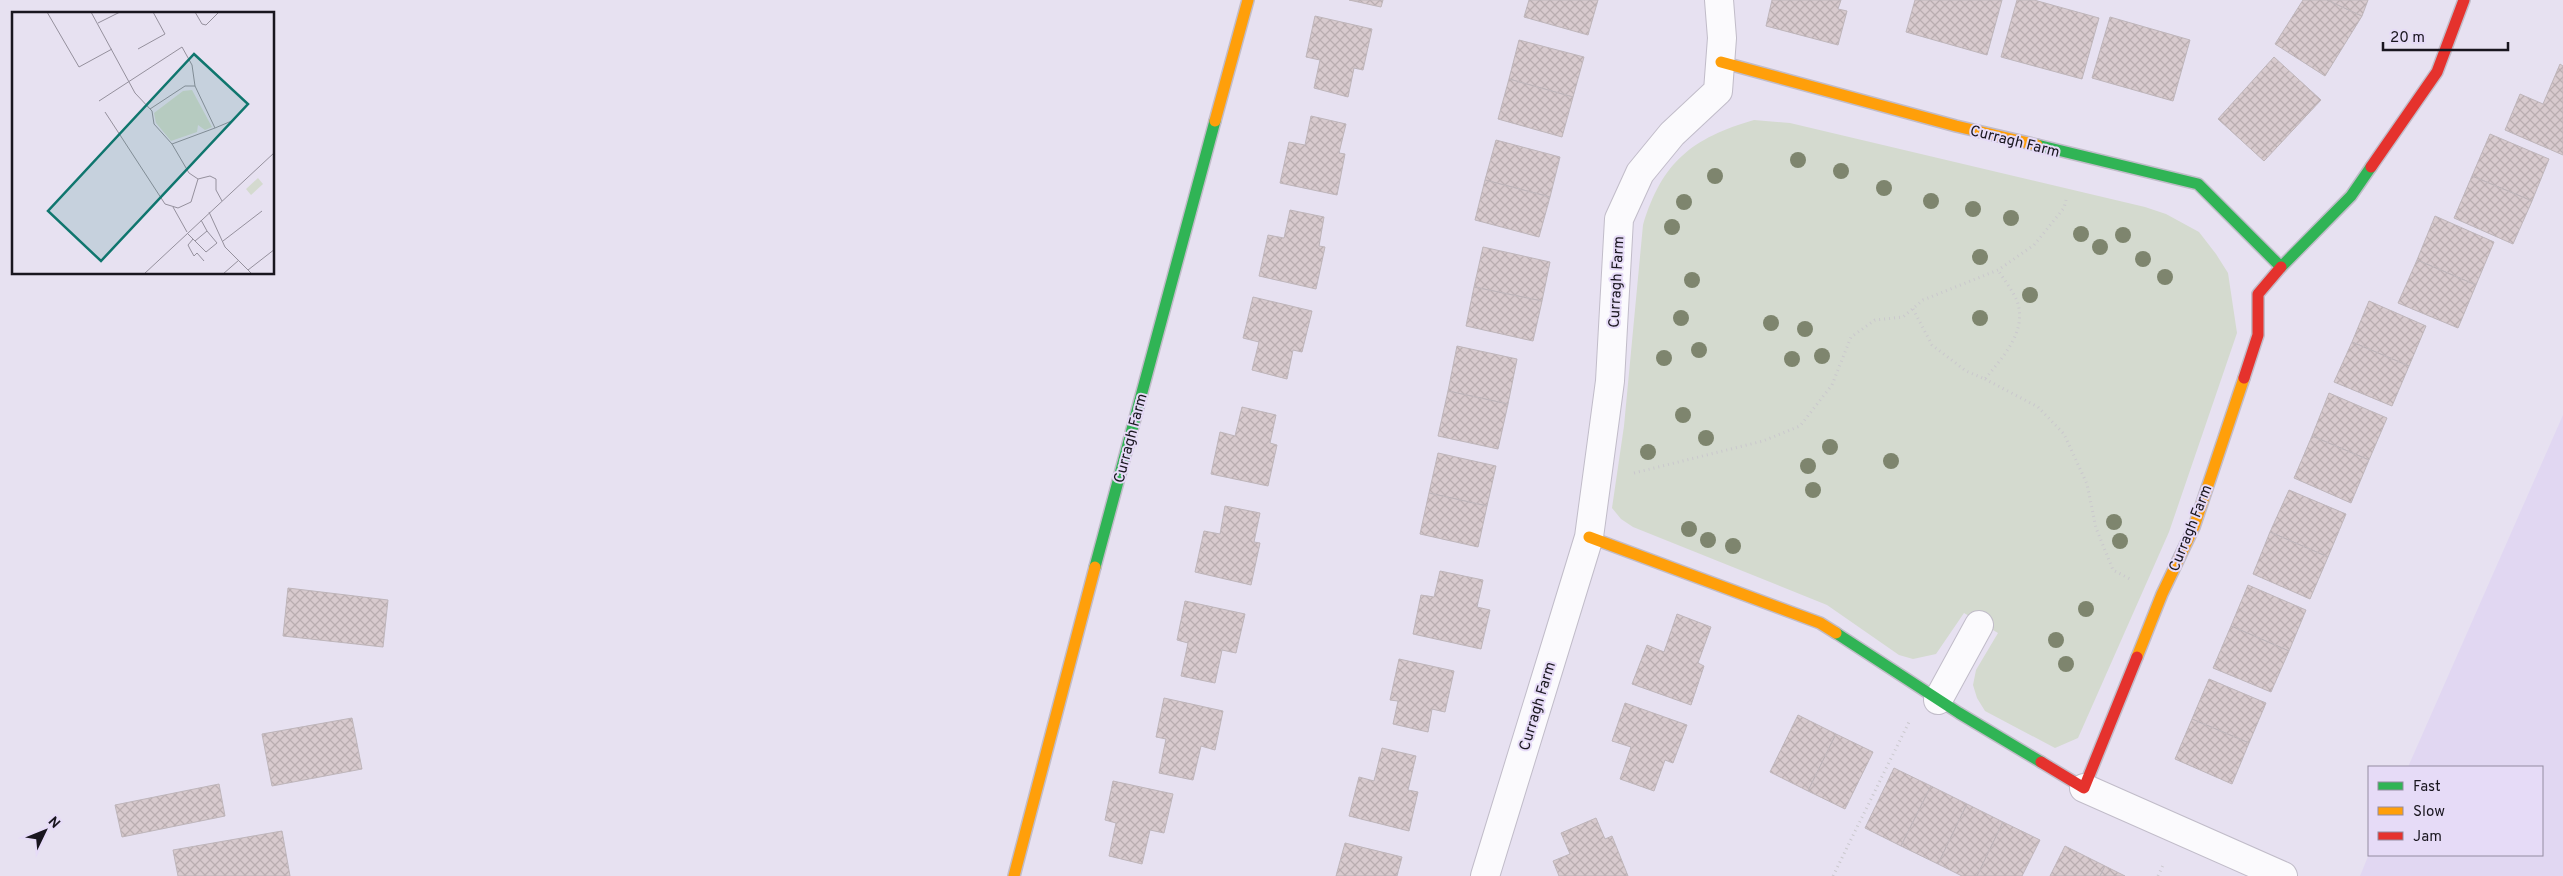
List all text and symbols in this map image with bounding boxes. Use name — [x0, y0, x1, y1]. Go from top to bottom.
inset map — [12, 12, 275, 275]
scale bar — [2383, 20, 2508, 52]
text: 20 m — [2390, 29, 2425, 48]
street label: Curragh Farm — [1968, 122, 2062, 163]
street label: Curragh Farm — [1606, 236, 1629, 328]
street label: Curragh Farm — [1110, 392, 1153, 485]
street label: Curragh Farm — [2165, 482, 2217, 575]
street label: Curragh Farm — [1516, 660, 1561, 753]
legend — [2368, 766, 2543, 856]
text: Fast — [2413, 778, 2441, 797]
text: Slow — [2413, 803, 2445, 822]
north arrow — [20, 806, 70, 856]
text: N — [44, 814, 63, 833]
text: Jam — [2413, 828, 2442, 847]

